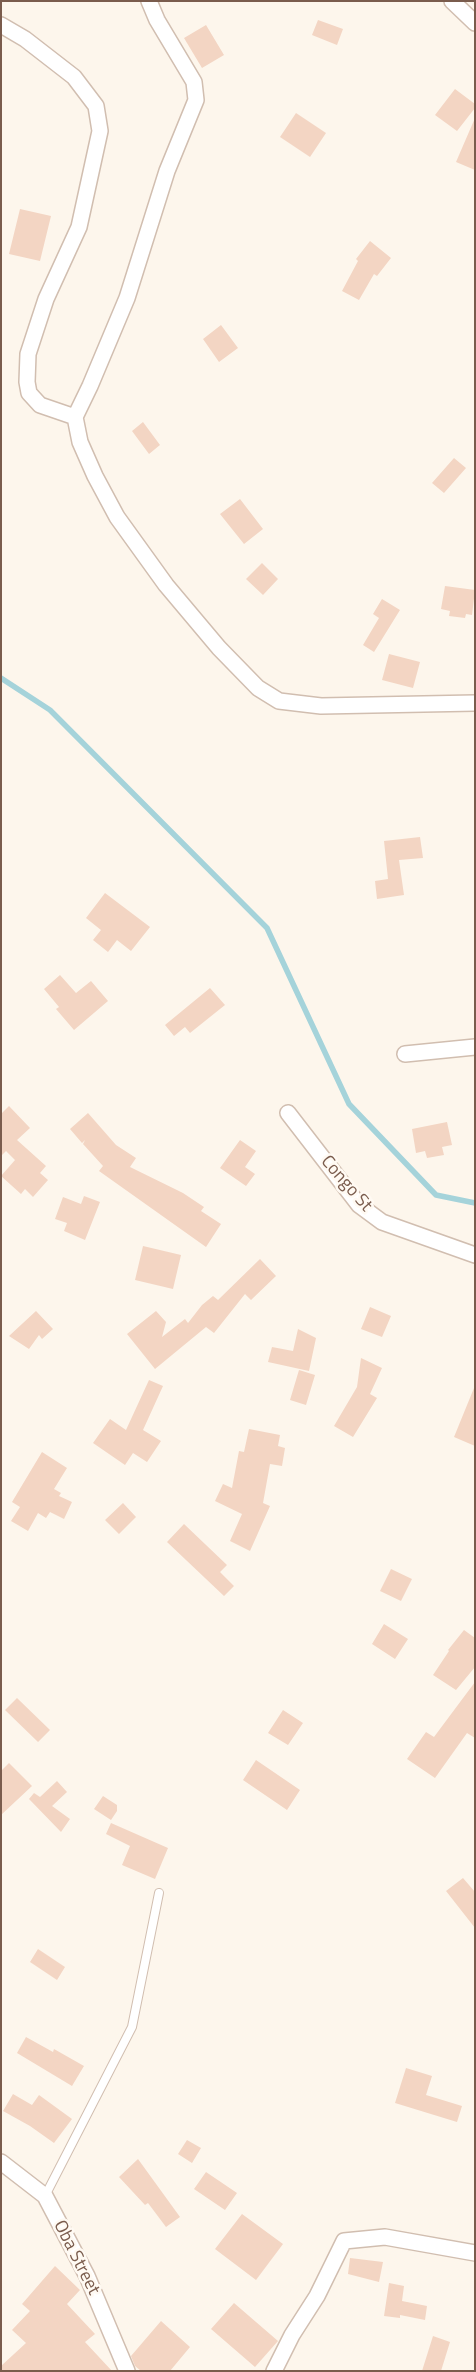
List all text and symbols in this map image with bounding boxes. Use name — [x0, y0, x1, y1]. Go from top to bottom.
street label: Congo St — [316, 1151, 376, 1217]
street label: Oba Street — [48, 2217, 104, 2299]

